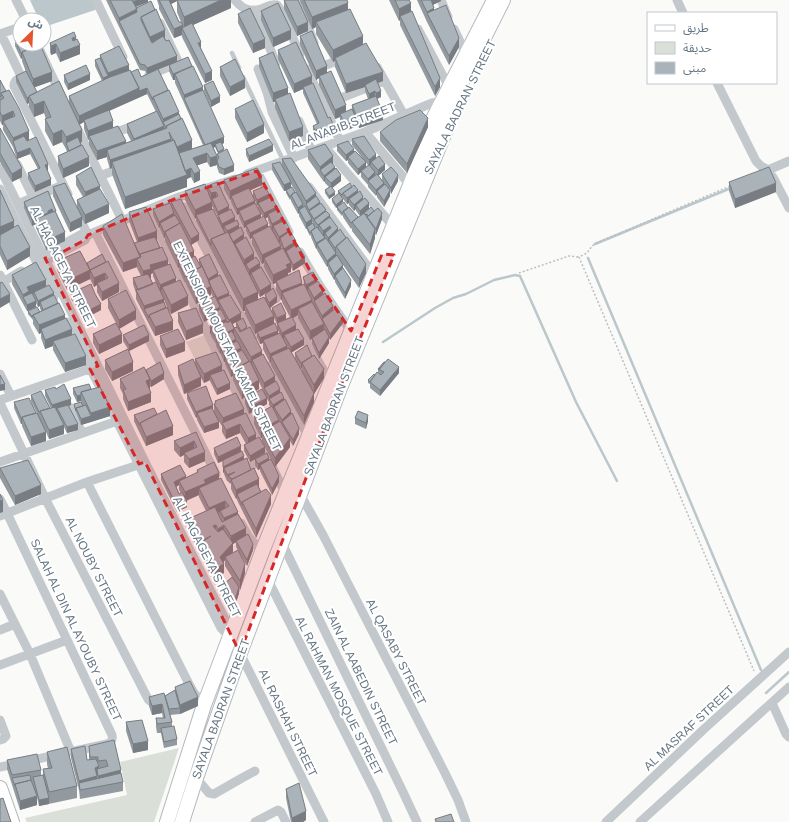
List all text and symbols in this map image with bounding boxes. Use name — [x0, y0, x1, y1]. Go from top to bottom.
north arrow — [12, 12, 52, 52]
legend — [647, 12, 777, 84]
text: ش — [26, 14, 45, 32]
text: طريق — [683, 21, 709, 36]
street label: SAYALA BADRAN STREET — [421, 37, 499, 177]
text: حديقة — [683, 41, 712, 55]
text: مبنى — [683, 61, 706, 75]
street label: AL ANABIB STREET — [288, 99, 398, 153]
street label: AL HAGAGEYA STREET — [27, 204, 99, 331]
street label: EXTENSION MOUSTAFA KAMEL STREET — [170, 239, 284, 454]
street label: SAYALA BADRAN STREET — [301, 334, 367, 478]
street label: AL HAGAGEYA STREET — [170, 494, 244, 620]
street label: AL NOUBY STREET — [63, 515, 126, 620]
street label: SALAH AL DIN AL AYOUBY STREET — [28, 537, 125, 724]
street label: AL QASABY STREET — [363, 597, 429, 708]
street label: ZAIN AL AABEDIN STREET — [322, 606, 401, 748]
street label: AL RAHMAN MOSQUE STREET — [293, 614, 386, 779]
street label: SAYALA BADRAN STREET — [189, 636, 253, 781]
street label: AL RASHAH STREET — [256, 667, 321, 780]
street label: AL MASRAF STREET — [641, 682, 737, 773]

